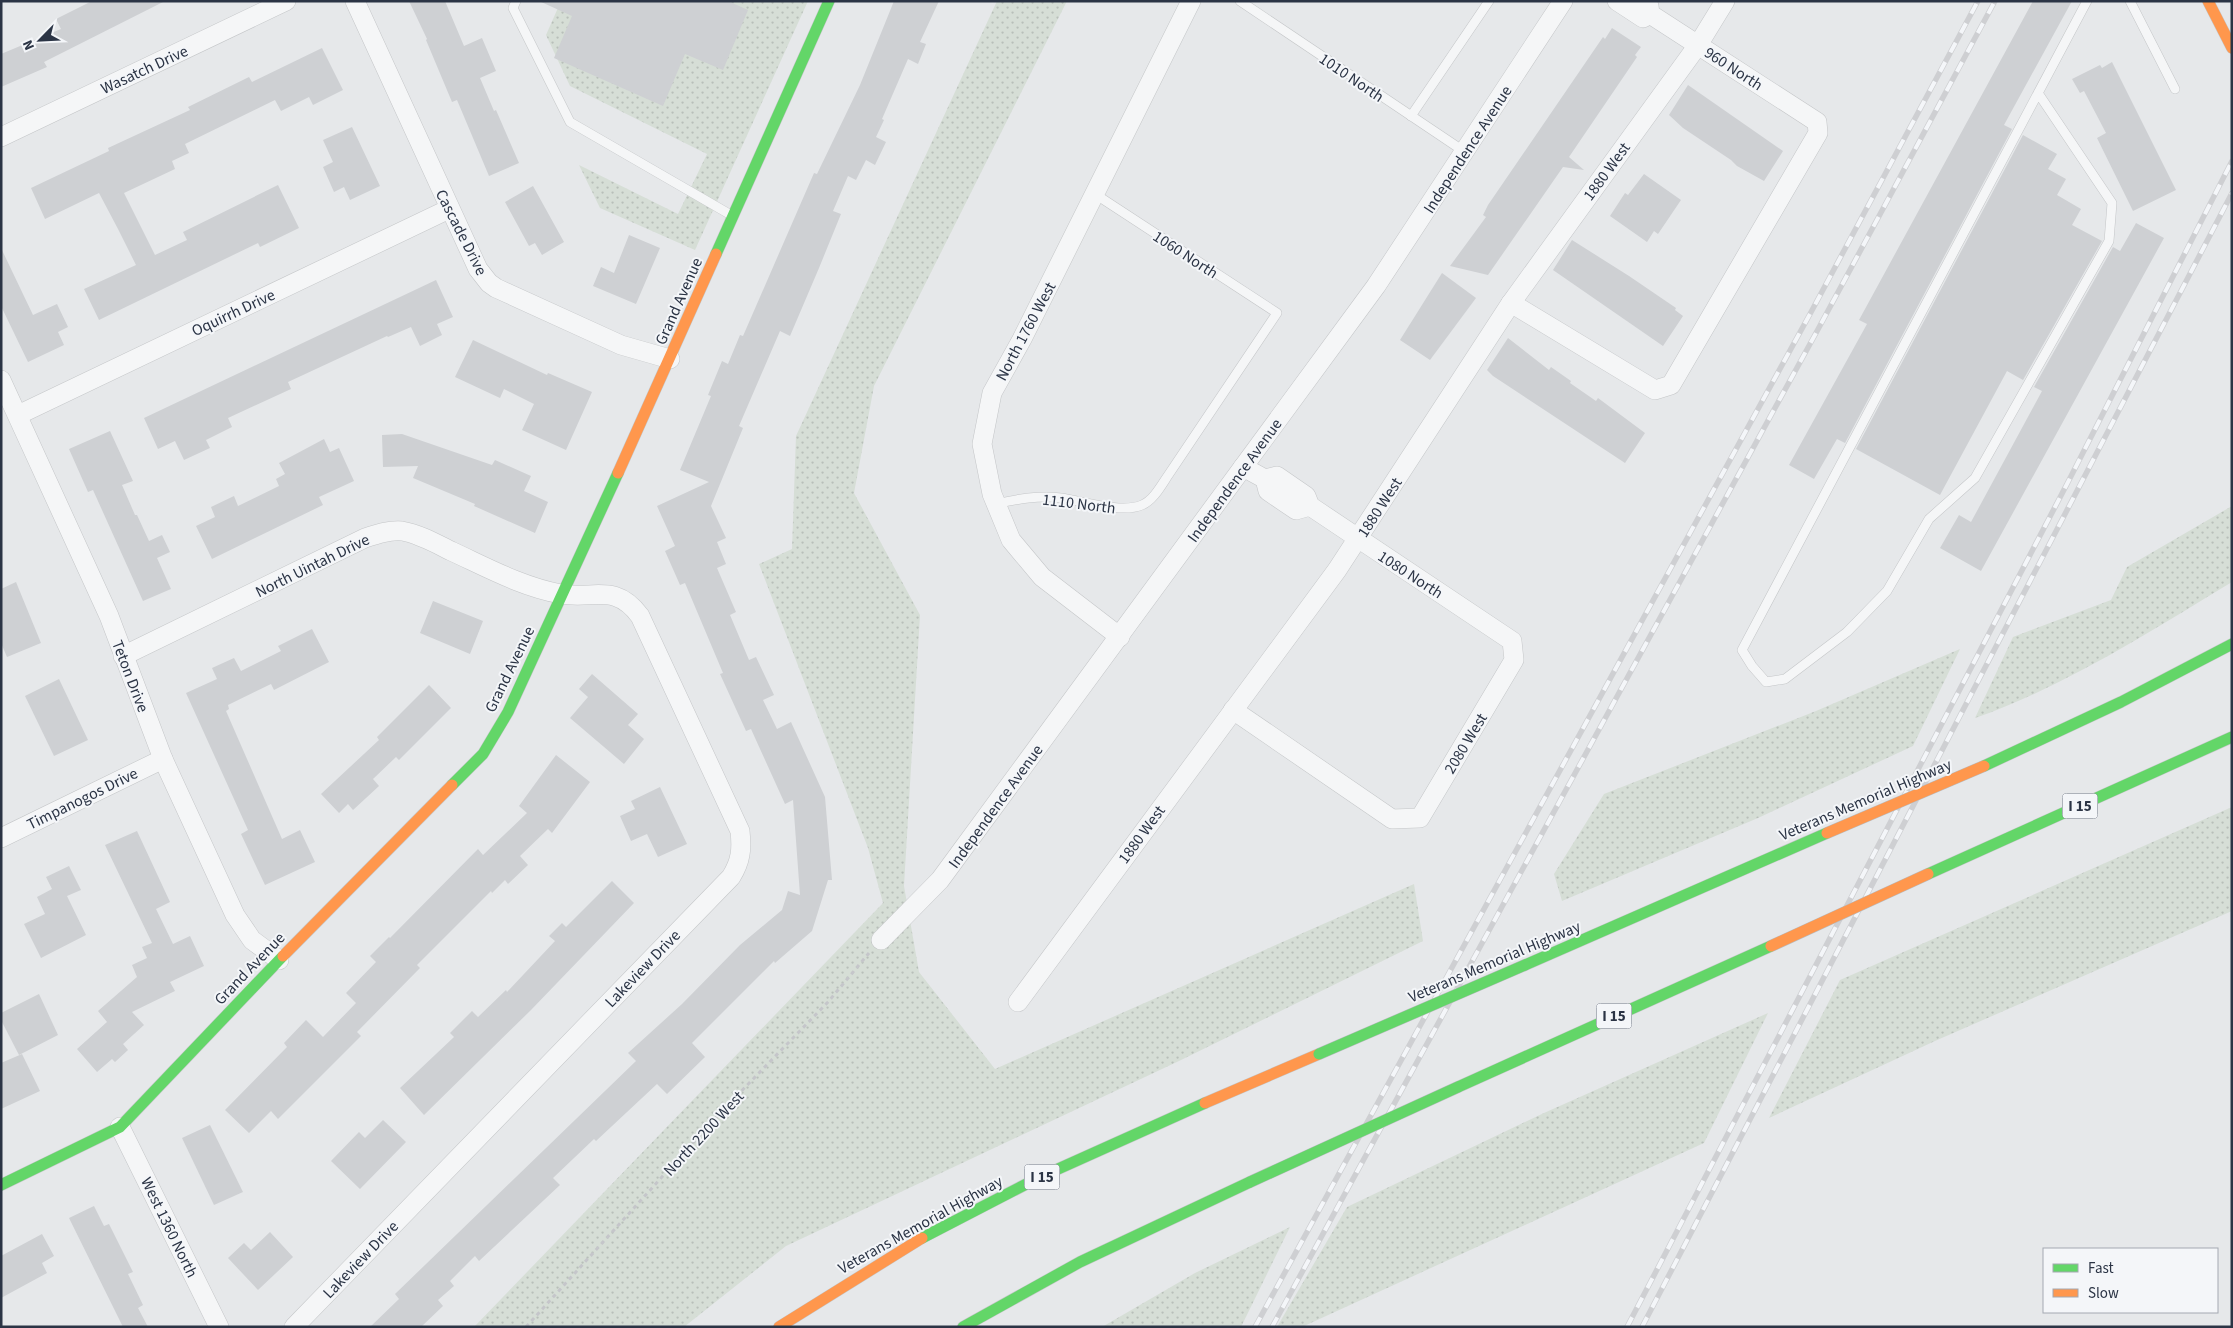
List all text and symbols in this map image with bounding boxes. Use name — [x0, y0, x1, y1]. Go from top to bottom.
north arrow — [15, 15, 65, 65]
text: N — [18, 37, 40, 53]
street label: Wasatch Drive — [97, 40, 192, 100]
street label: 960 North — [1700, 42, 1767, 96]
street label: 1010 North — [1315, 48, 1388, 108]
street label: Independence Avenue — [1418, 81, 1517, 218]
street label: 1880 West — [1578, 137, 1636, 205]
street label: Cascade Drive — [430, 186, 492, 279]
street label: 1060 North — [1149, 226, 1222, 284]
street label: Grand Avenue — [650, 254, 708, 348]
street label: North 1760 West — [991, 278, 1062, 385]
street label: Oquirrh Drive — [188, 284, 279, 342]
street label: Independence Avenue — [1182, 414, 1287, 547]
street label: 1880 West — [1352, 473, 1408, 542]
street label: 1110 North — [1041, 489, 1117, 519]
street label: North Uintah Drive — [252, 529, 373, 603]
street label: 1080 North — [1374, 546, 1447, 604]
street label: Grand Avenue — [480, 623, 540, 716]
street label: Teton Drive — [106, 637, 154, 716]
street label: 2080 West — [1439, 708, 1493, 778]
street label: Independence Avenue — [943, 740, 1048, 873]
street label: Veterans Memorial Highway — [1776, 753, 1955, 846]
street label: Timpanogos Drive — [23, 762, 142, 835]
road number: I 15 — [2062, 794, 2098, 818]
street label: 1880 West — [1113, 800, 1171, 868]
street label: Veterans Memorial Highway — [1405, 915, 1584, 1008]
street label: Lakeview Drive — [600, 925, 686, 1012]
street label: Grand Avenue — [209, 927, 290, 1010]
road number: I 15 — [1596, 1004, 1632, 1028]
street label: North 2200 West — [658, 1086, 749, 1181]
road number: I 15 — [1024, 1164, 1060, 1190]
street label: Veterans Memorial Highway — [834, 1170, 1007, 1279]
street label: West 1360 North — [135, 1174, 203, 1281]
street label: Lakeview Drive — [318, 1216, 404, 1303]
legend — [2043, 1248, 2218, 1313]
text: Fast — [2088, 1258, 2114, 1279]
text: Slow — [2088, 1283, 2119, 1304]

